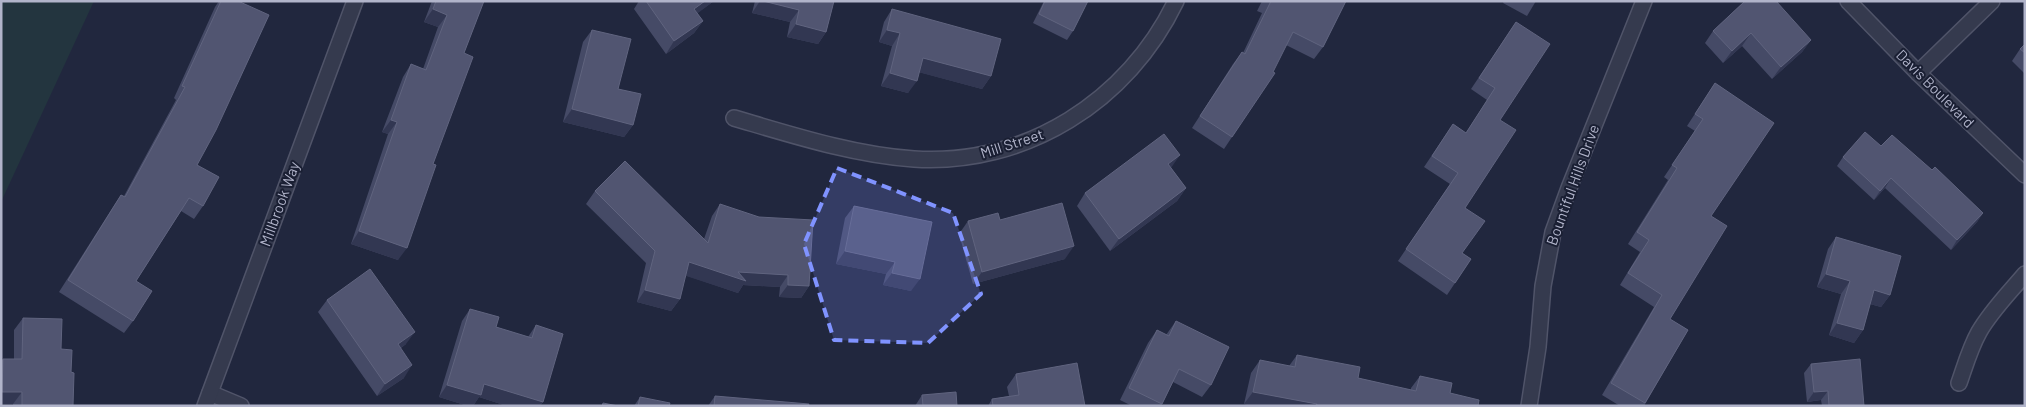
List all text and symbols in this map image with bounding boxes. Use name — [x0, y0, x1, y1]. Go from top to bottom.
street label: Davis Boulevard — [1893, 46, 1978, 131]
street label: Bountiful Hills Drive — [1542, 122, 1602, 247]
street label: Mill Street — [978, 124, 1046, 162]
street label: Millbrook Way — [255, 159, 303, 248]

